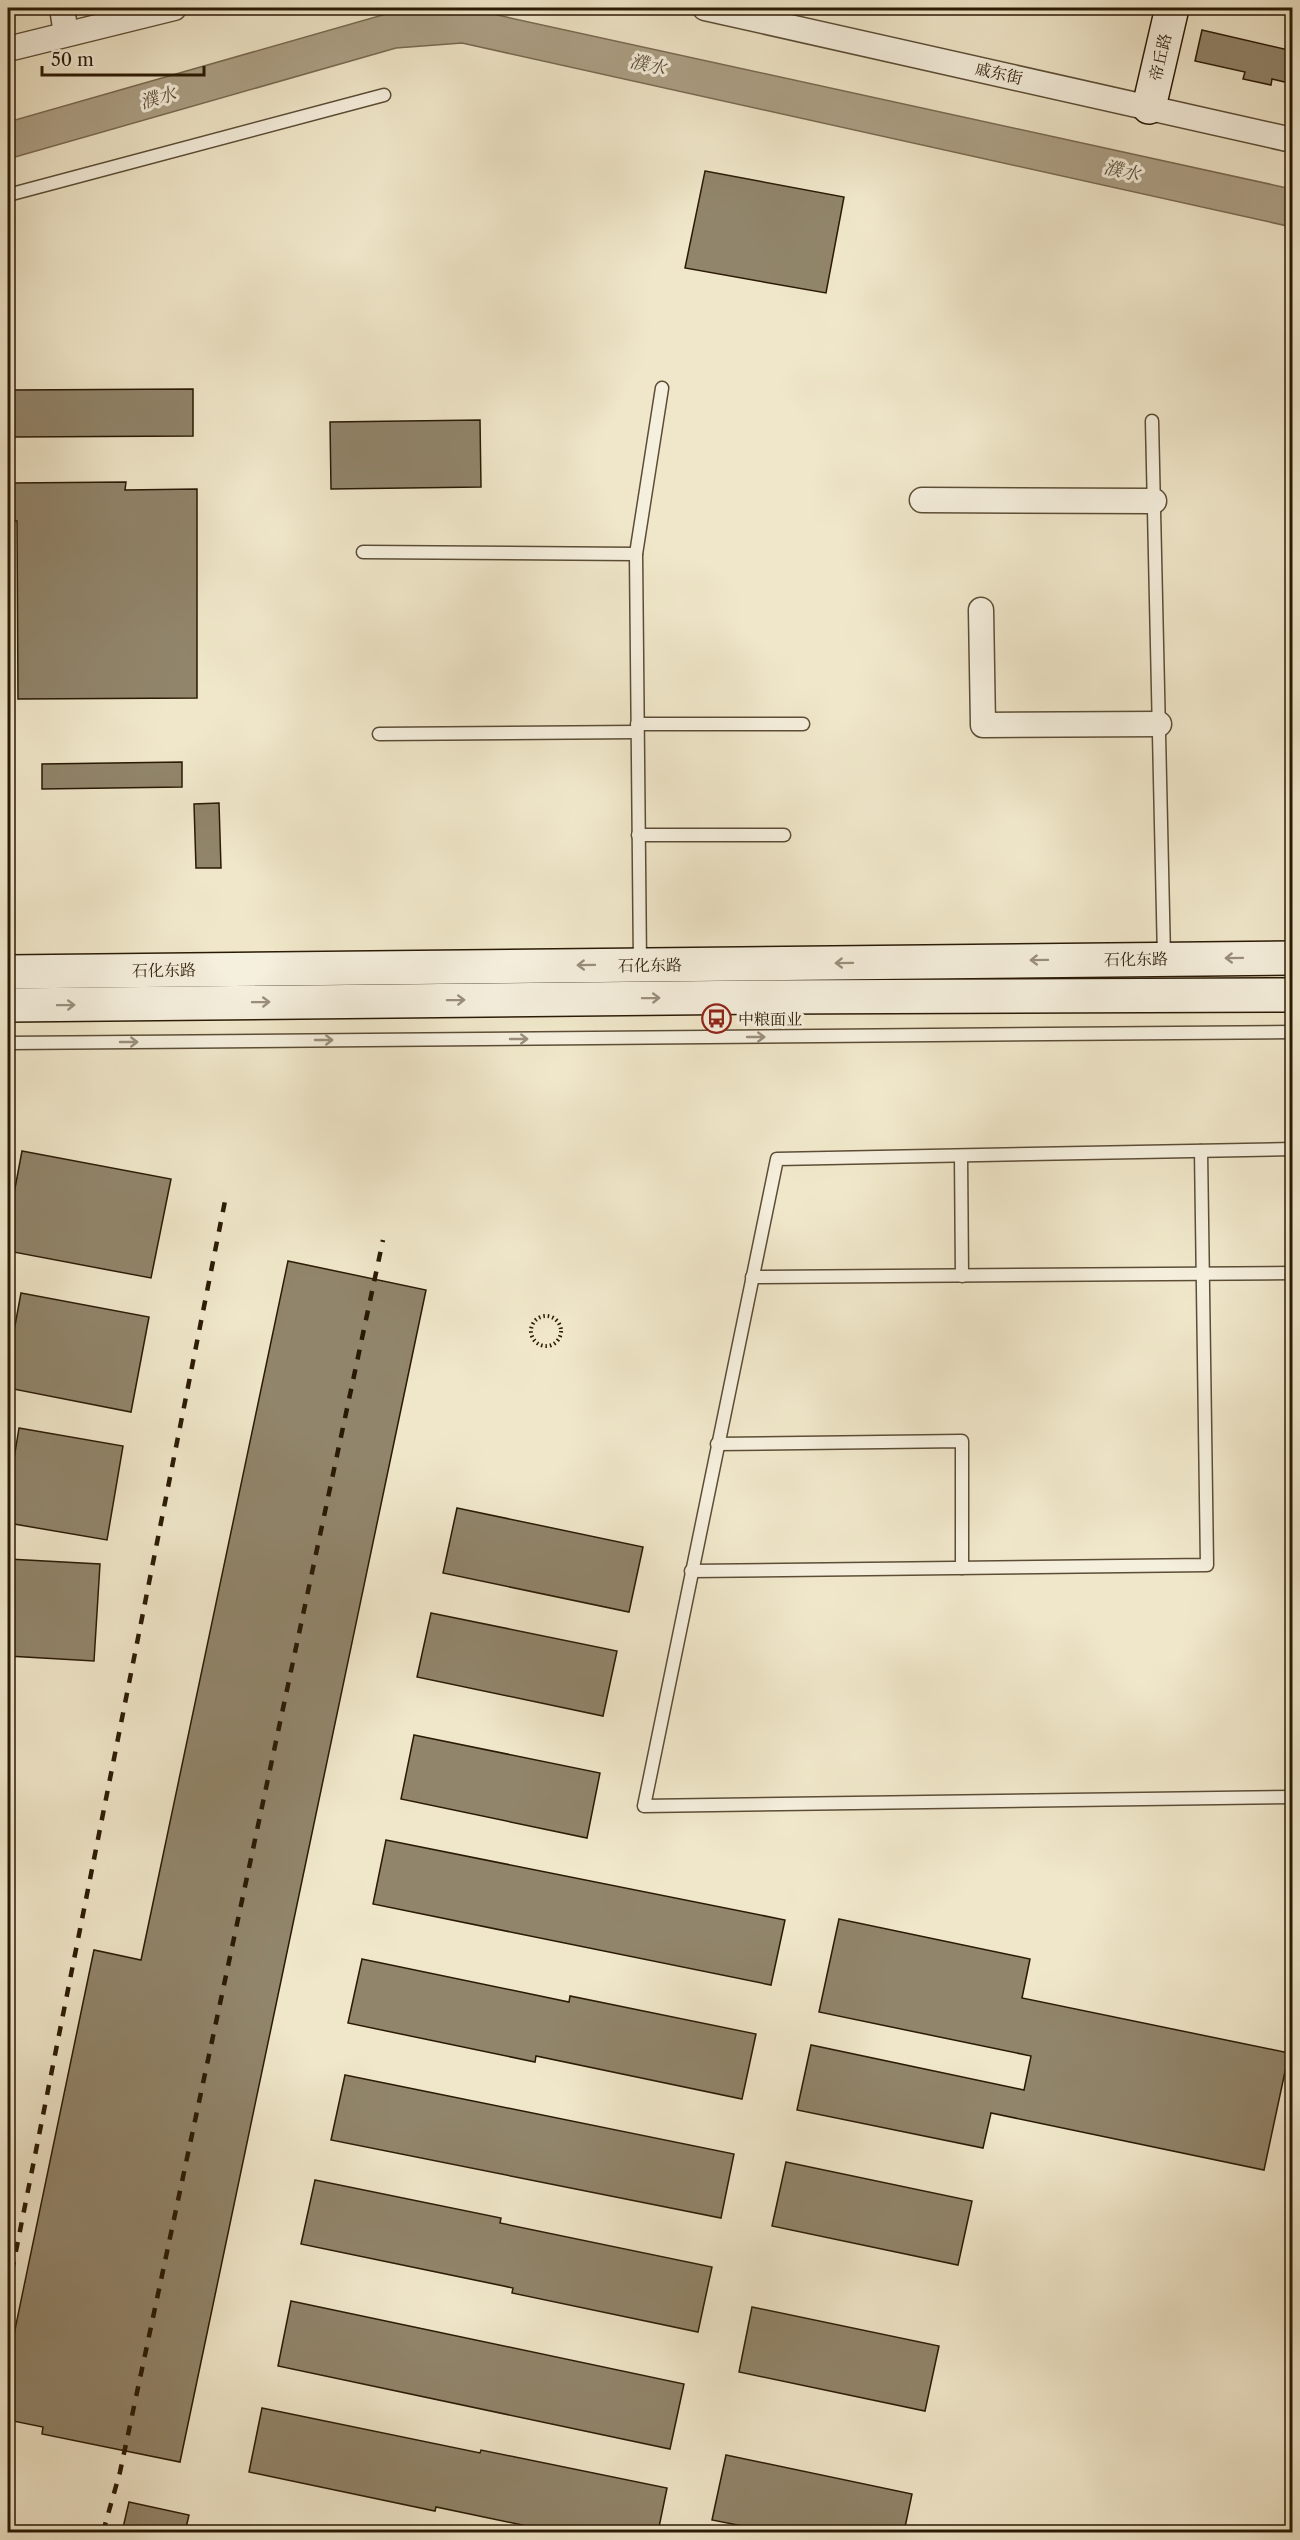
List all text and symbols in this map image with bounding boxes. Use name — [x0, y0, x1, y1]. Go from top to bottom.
street label: 帝丘路 — [1145, 31, 1175, 83]
scale bar — [42, 39, 204, 77]
text: 50 m — [51, 49, 94, 71]
water label: 濮水 — [628, 50, 670, 80]
street label: 戚东街 — [973, 58, 1025, 88]
water label: 濮水 — [138, 82, 180, 114]
water label: 濮水 — [1102, 156, 1144, 186]
street label: 石化东路 — [1104, 948, 1168, 970]
one-way arrow — [1225, 952, 1245, 964]
street label: 石化东路 — [618, 954, 682, 976]
one-way arrow — [1030, 954, 1050, 966]
one-way arrow — [835, 957, 855, 968]
street label: 石化东路 — [132, 959, 196, 981]
one-way arrow — [577, 960, 597, 971]
one-way arrow — [640, 992, 660, 1004]
one-way arrow — [445, 994, 465, 1006]
one-way arrow — [250, 997, 270, 1008]
one-way arrow — [55, 999, 75, 1011]
bus stop icon: 中粮面业 — [701, 1003, 733, 1035]
place label: 中粮面业 — [738, 1009, 802, 1029]
one-way arrow — [745, 1031, 765, 1043]
one-way arrow — [508, 1033, 528, 1045]
one-way arrow — [313, 1035, 333, 1046]
one-way arrow — [118, 1036, 138, 1048]

